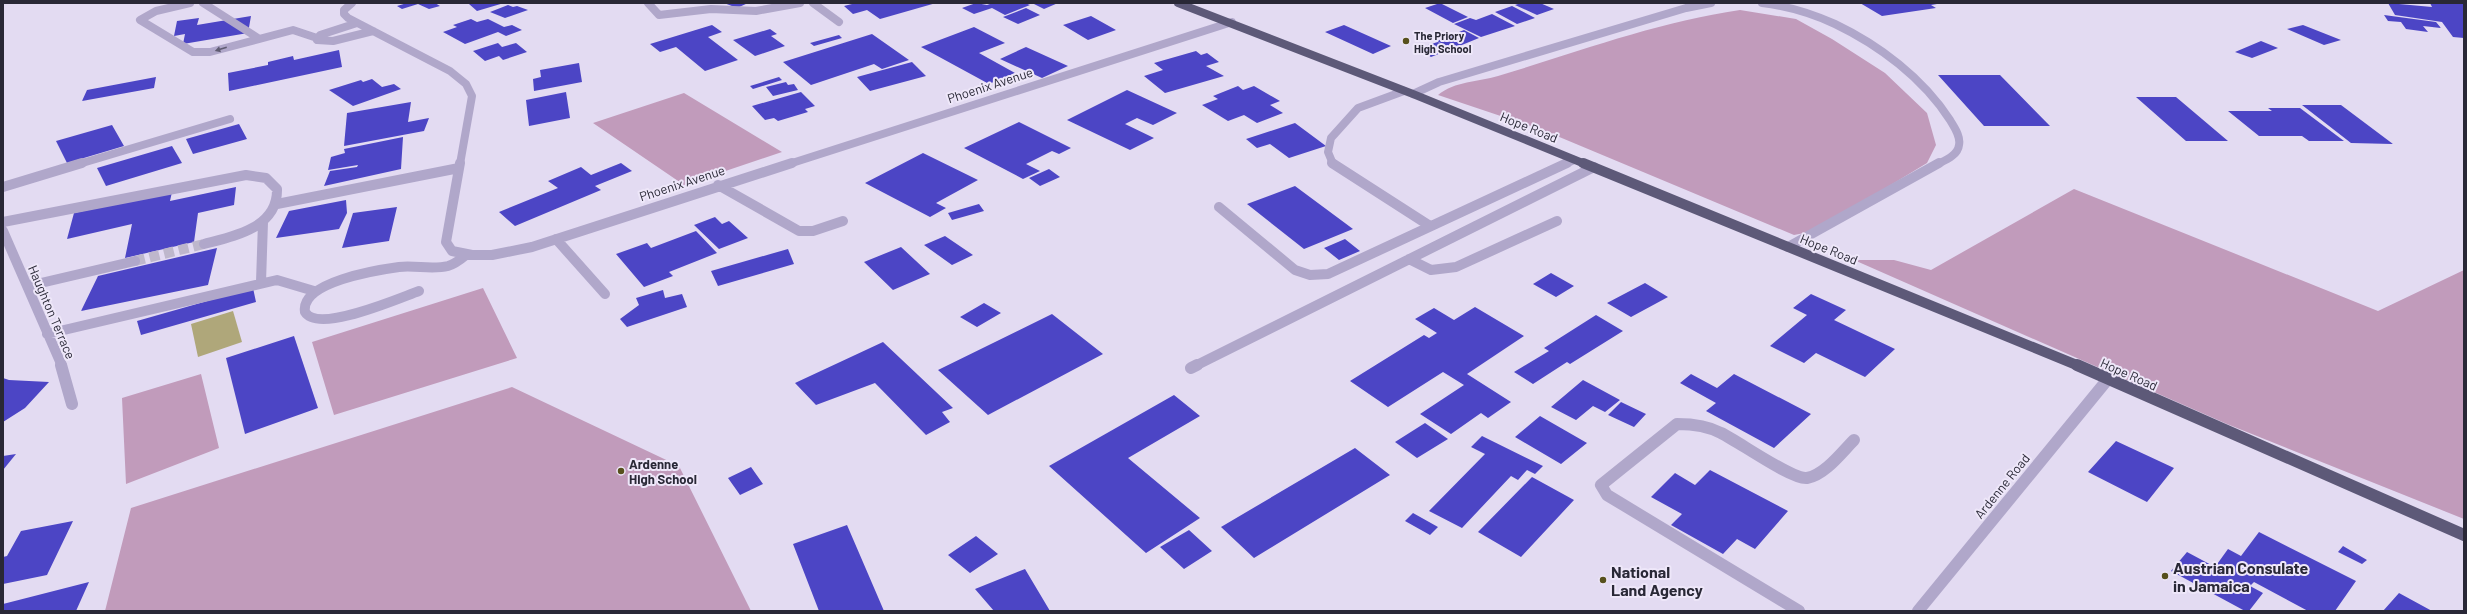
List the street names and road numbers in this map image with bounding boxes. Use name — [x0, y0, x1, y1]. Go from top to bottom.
street label: Phoenix Avenue — [945, 64, 1035, 106]
street label: Hope Road — [1498, 108, 1560, 146]
street label: Phoenix Avenue — [637, 162, 727, 204]
street label: Hope Road — [1798, 230, 1860, 268]
street label: Haughton Terrace — [25, 263, 79, 361]
street label: Hope Road — [2098, 354, 2160, 394]
street label: Ardenne Road — [1971, 450, 2033, 522]

